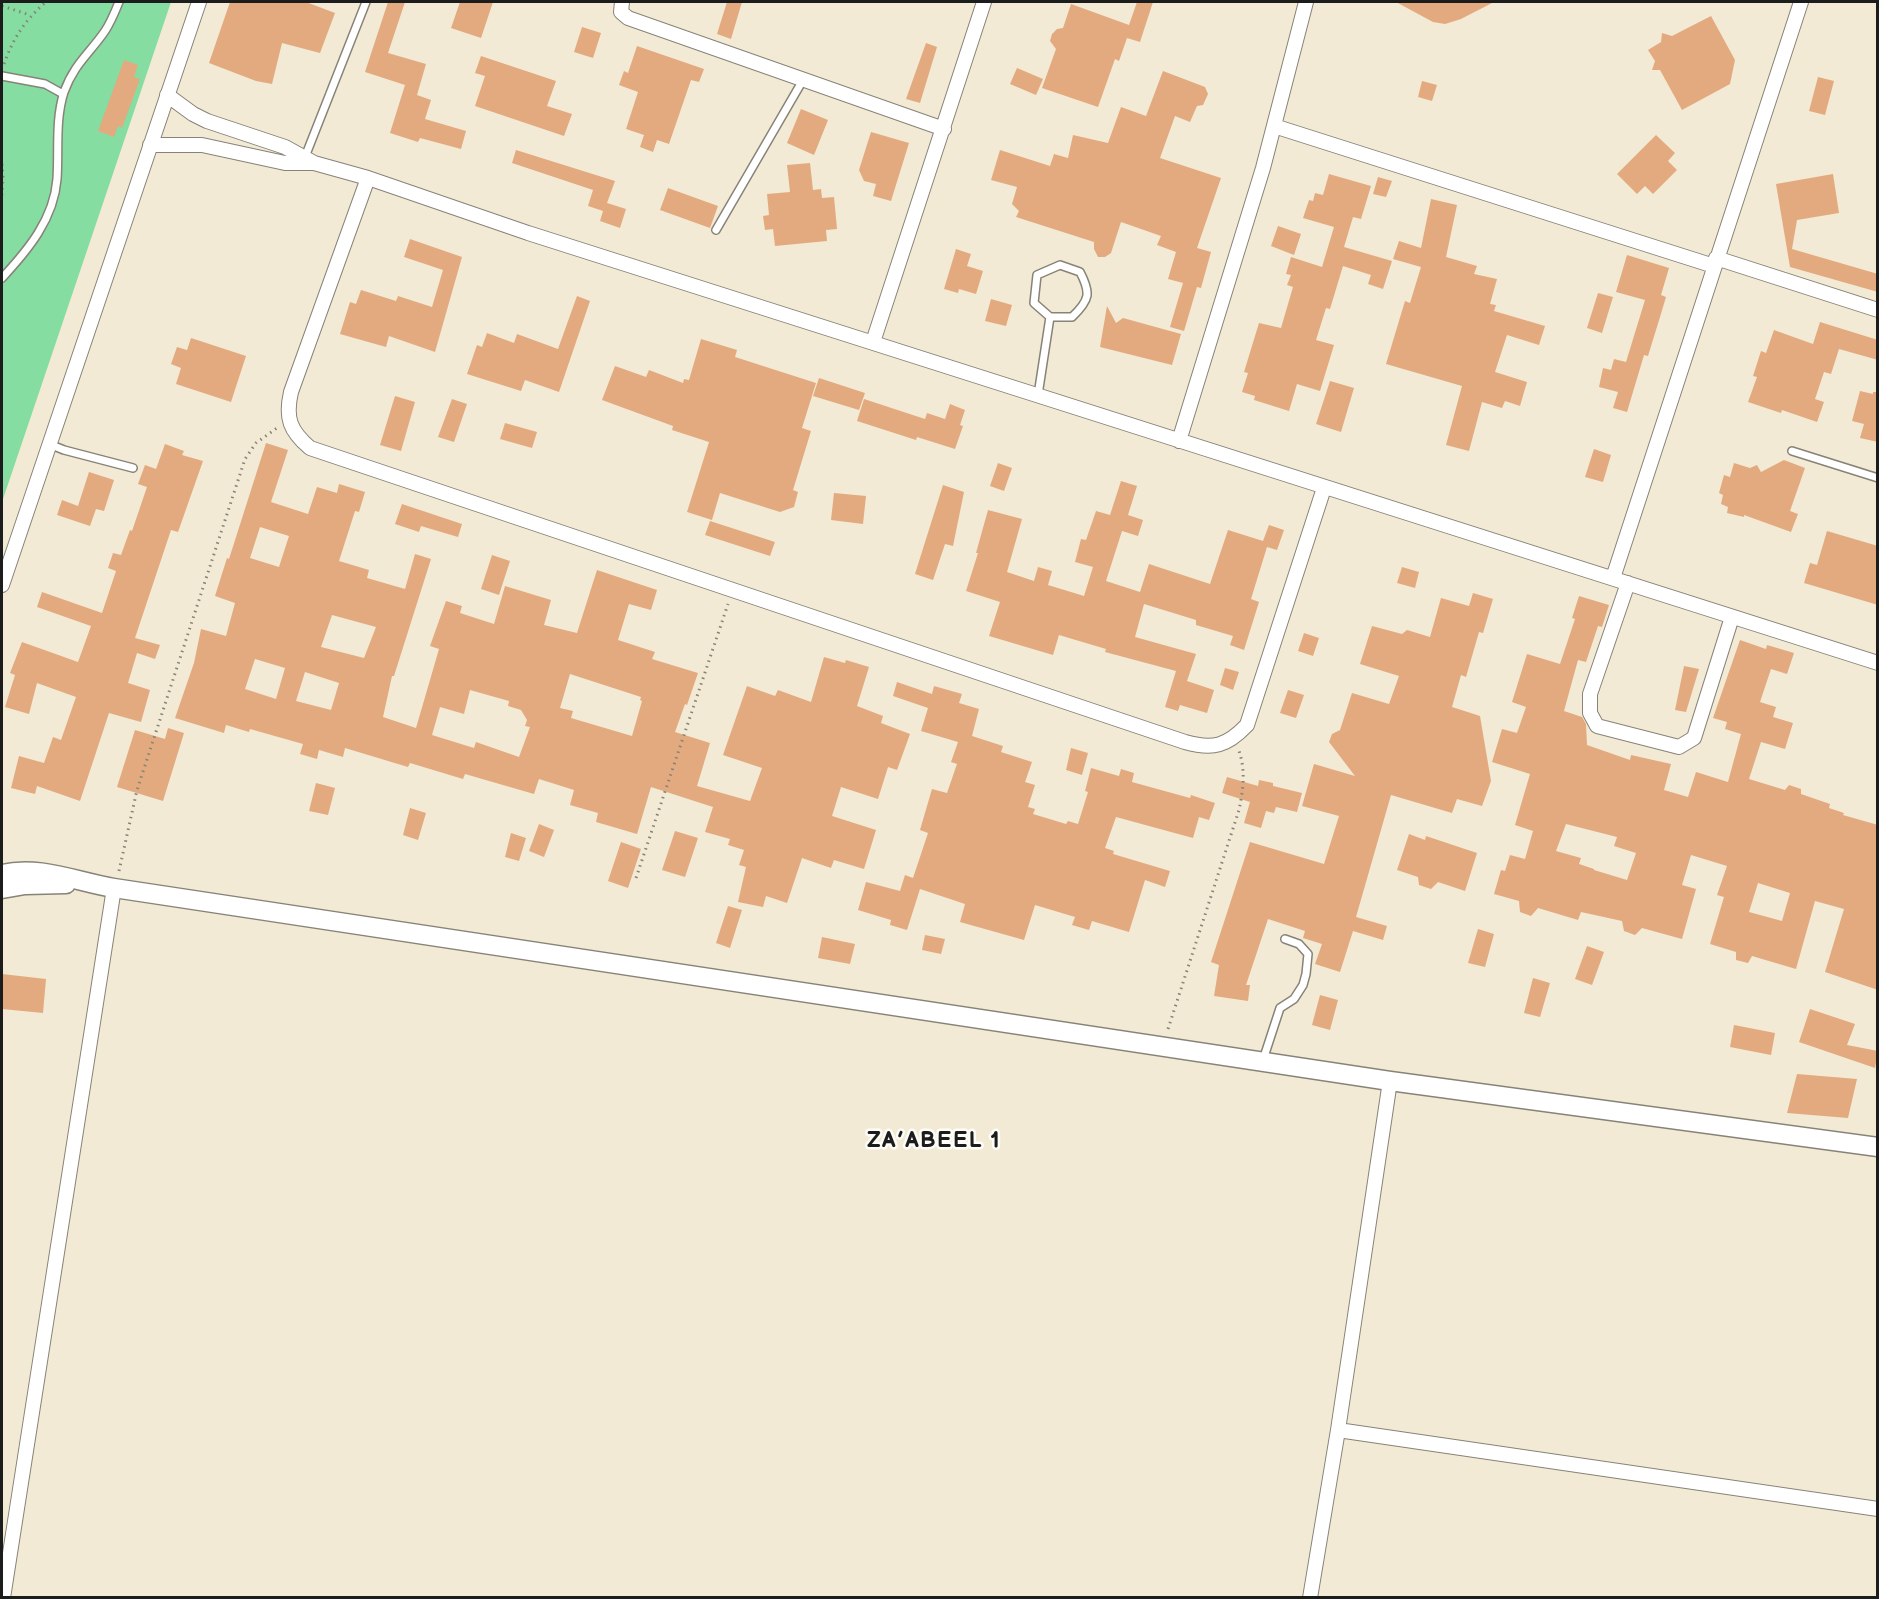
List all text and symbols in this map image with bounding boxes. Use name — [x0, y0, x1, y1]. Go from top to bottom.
district label: ZA’ABEEL 1 — [867, 1128, 1001, 1154]

